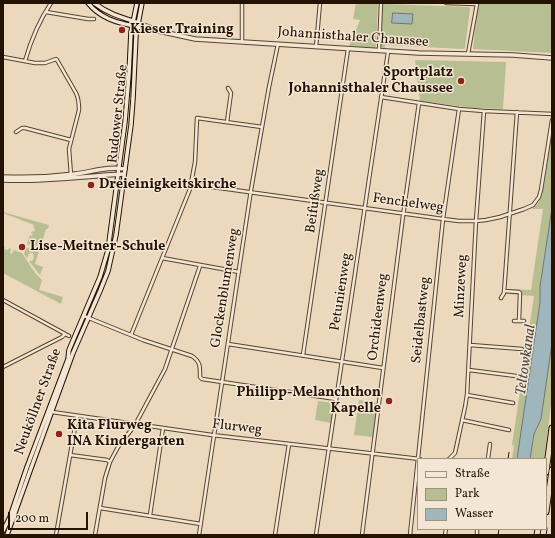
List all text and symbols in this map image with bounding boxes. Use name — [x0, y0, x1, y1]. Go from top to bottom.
place label: Kieser Training — [130, 22, 234, 38]
street label: Johannisthaler Chaussee — [277, 24, 429, 52]
marker: Kieser Training — [117, 25, 127, 35]
street label: Rudower Straße — [105, 64, 133, 164]
place label: Sportplatz Johannisthaler Chaussee — [289, 65, 453, 98]
marker: Sportplatz Johannisthaler Chaussee — [456, 76, 466, 86]
street label: Beifußweg — [303, 168, 329, 234]
place label: Dreieinigkeitskirche — [99, 177, 236, 193]
marker: Dreieinigkeitskirche — [86, 180, 96, 190]
street label: Fenchelweg — [371, 191, 445, 217]
street label: Glockenblumenweg — [208, 227, 244, 349]
place label: Lise-Meitner-Schule — [30, 239, 165, 255]
marker: Lise-Meitner-Schule — [17, 242, 27, 252]
street label: Petunienweg — [328, 252, 356, 332]
street label: Minzeweg — [452, 254, 472, 318]
street label: Orchideenweg — [365, 272, 393, 362]
street label: Seidelbastweg — [409, 276, 435, 364]
water label: Teltowkanal — [513, 323, 541, 397]
street label: Neuköllner Straße — [12, 346, 66, 458]
place label: Philipp-Melanchthon Kapelle — [237, 385, 381, 418]
marker: Philipp-Melanchthon Kapelle — [384, 396, 394, 406]
street label: Flurweg — [211, 417, 263, 439]
place label: Kita Flurweg INA Kindergarten — [67, 418, 185, 450]
marker: Kita Flurweg INA Kindergarten — [54, 429, 64, 439]
legend — [417, 458, 547, 530]
text: Straße — [455, 466, 490, 482]
text: Park — [455, 486, 480, 502]
scale bar — [10, 504, 90, 530]
text: Wasser — [455, 506, 493, 522]
text: 200 m — [15, 511, 49, 527]

